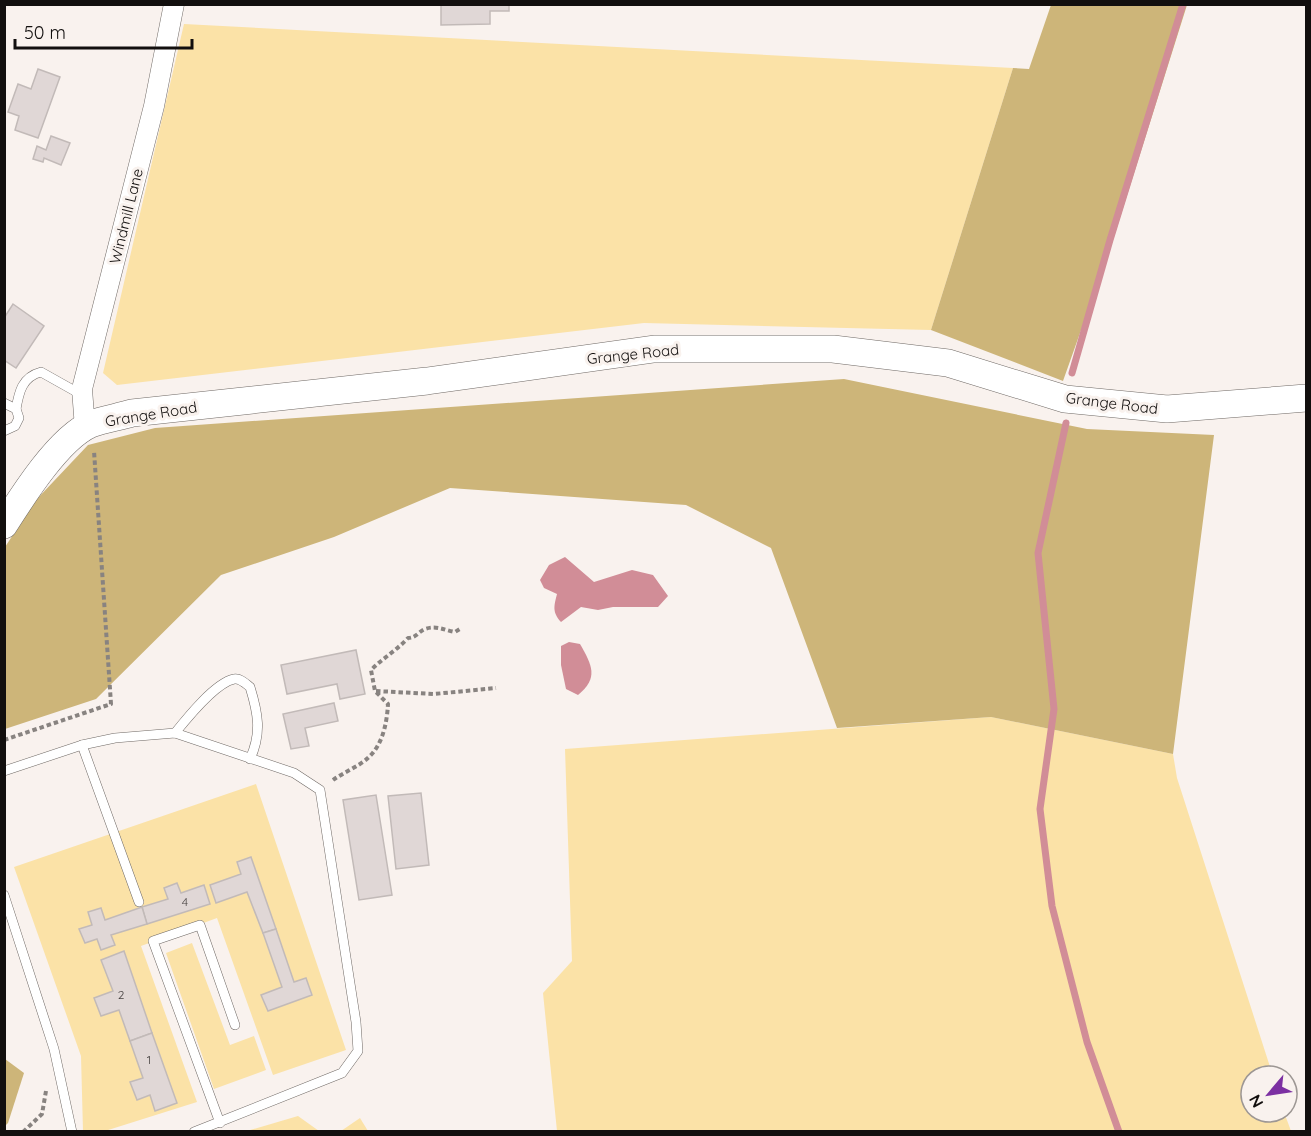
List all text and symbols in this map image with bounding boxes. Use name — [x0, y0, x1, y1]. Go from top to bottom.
scale bar — [15, 12, 192, 50]
text: 50 m — [24, 21, 66, 44]
street label: Windmill Lane — [105, 166, 147, 266]
street label: Grange Road — [586, 340, 680, 368]
street label: Grange Road — [1065, 388, 1159, 418]
street label: Grange Road — [104, 397, 198, 431]
house number: 4 — [182, 894, 188, 909]
house number: 2 — [118, 987, 125, 1002]
house number: 1 — [147, 1052, 151, 1067]
north arrow — [1239, 1064, 1299, 1124]
text: N — [1244, 1091, 1267, 1111]

